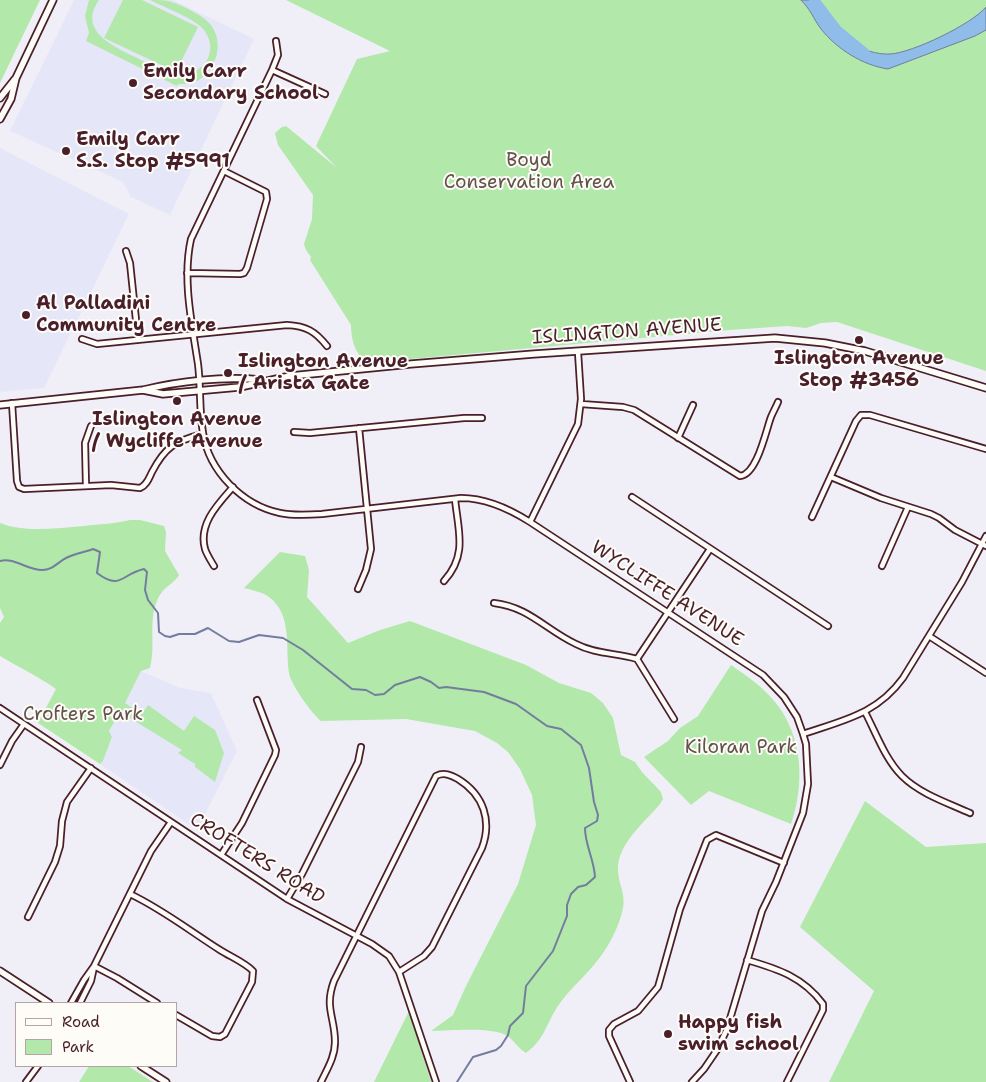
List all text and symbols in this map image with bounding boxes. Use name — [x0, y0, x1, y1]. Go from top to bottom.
place label: Emily Carr Secondary School — [143, 61, 319, 105]
marker: Emily Carr Secondary School — [127, 77, 139, 89]
place label: Emily Carr S.S. Stop #5991 — [76, 129, 230, 173]
marker: Emily Carr S.S. Stop #5991 — [60, 145, 72, 157]
park label: Boyd Conservation Area — [444, 150, 614, 194]
place label: Al Palladini Community Centre — [36, 293, 216, 337]
marker: Al Palladini Community Centre — [20, 309, 32, 321]
street label: ISLINGTON AVENUE — [531, 314, 723, 350]
marker: Islington Avenue Stop #3456 — [853, 334, 865, 346]
place label: Islington Avenue Stop #3456 — [774, 348, 944, 392]
place label: Islington Avenue / Arista Gate — [238, 351, 408, 395]
marker: Islington Avenue / Arista Gate — [222, 367, 234, 379]
marker: Islington Avenue / Wycliffe Avenue — [171, 395, 183, 407]
place label: Islington Avenue / Wycliffe Avenue — [91, 409, 263, 453]
street label: WYCLIFFE AVENUE — [587, 536, 747, 652]
park label: Crofters Park — [23, 704, 143, 726]
park label: Kiloran Park — [685, 737, 797, 759]
street label: CROFTERS ROAD — [185, 808, 329, 910]
legend — [15, 1002, 178, 1067]
text: Road — [62, 1012, 100, 1032]
place label: Happy fish swim school — [678, 1012, 798, 1056]
marker: Happy fish swim school — [662, 1028, 674, 1040]
text: Park — [62, 1037, 94, 1057]

